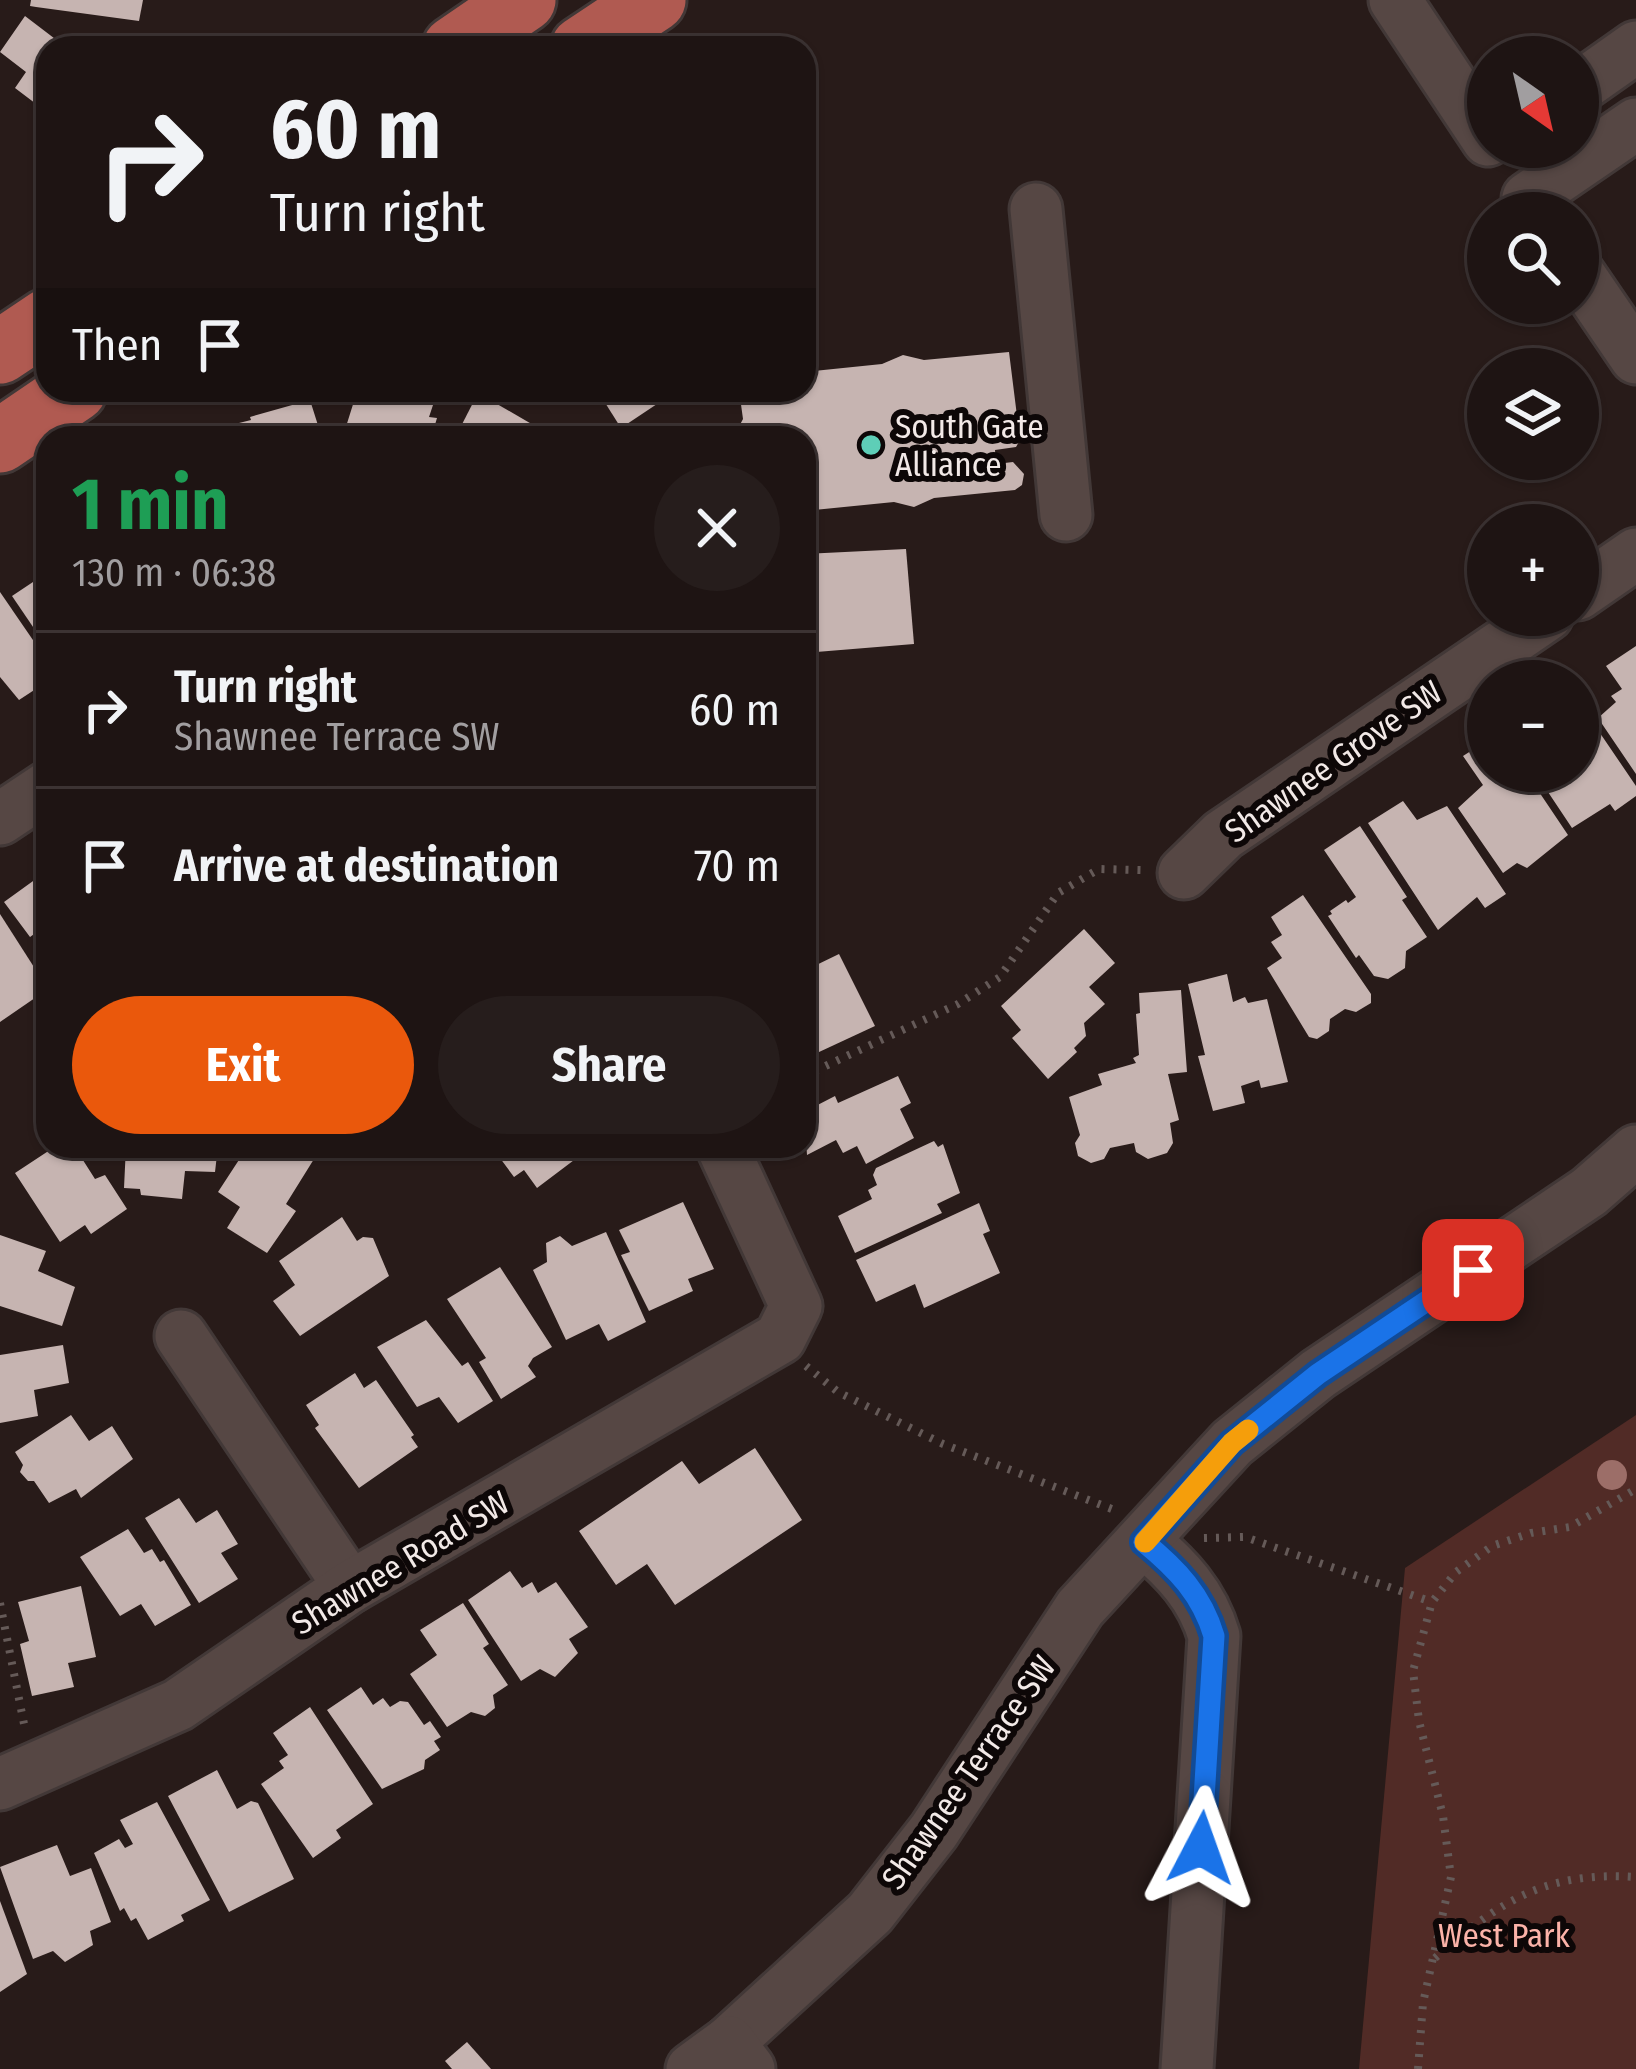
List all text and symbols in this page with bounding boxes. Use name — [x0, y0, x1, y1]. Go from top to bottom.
north arrow — [1467, 36, 1599, 168]
map controls — [1467, 36, 1599, 792]
text: 60 m — [270, 79, 441, 180]
icon: right — [72, 84, 228, 240]
text: Turn right — [270, 181, 485, 245]
button: search — [1467, 192, 1599, 324]
icon: arrive — [187, 312, 253, 378]
text: Then — [72, 318, 163, 372]
button: layers — [1467, 348, 1599, 480]
place label: South Gate Alliance — [895, 407, 1044, 485]
marker: South Gate Alliance — [858, 432, 884, 458]
text: 1 min — [72, 462, 229, 548]
button: close — [654, 465, 780, 591]
button: + — [1467, 504, 1599, 636]
text: 130 m · 06:38 — [72, 550, 276, 596]
text: Turn right — [174, 660, 357, 714]
button: − — [1467, 660, 1599, 792]
street label: Shawnee Grove SW — [1218, 672, 1450, 851]
icon: right — [72, 677, 138, 743]
text: 60 m — [689, 683, 780, 737]
text: Shawnee Terrace SW — [174, 714, 499, 760]
icon: arrive — [72, 833, 138, 899]
text: Arrive at destination — [174, 839, 559, 893]
text: 70 m — [694, 839, 780, 893]
button: Exit — [72, 996, 414, 1134]
button: Share — [438, 996, 780, 1134]
pin — [1422, 1219, 1524, 1321]
icon: arrive — [1440, 1237, 1506, 1303]
street label: Shawnee Road SW — [285, 1482, 516, 1643]
street label: Shawnee Terrace SW — [873, 1648, 1064, 1897]
position arrow — [1138, 1785, 1264, 1911]
park label: West Park — [1438, 1916, 1571, 1956]

